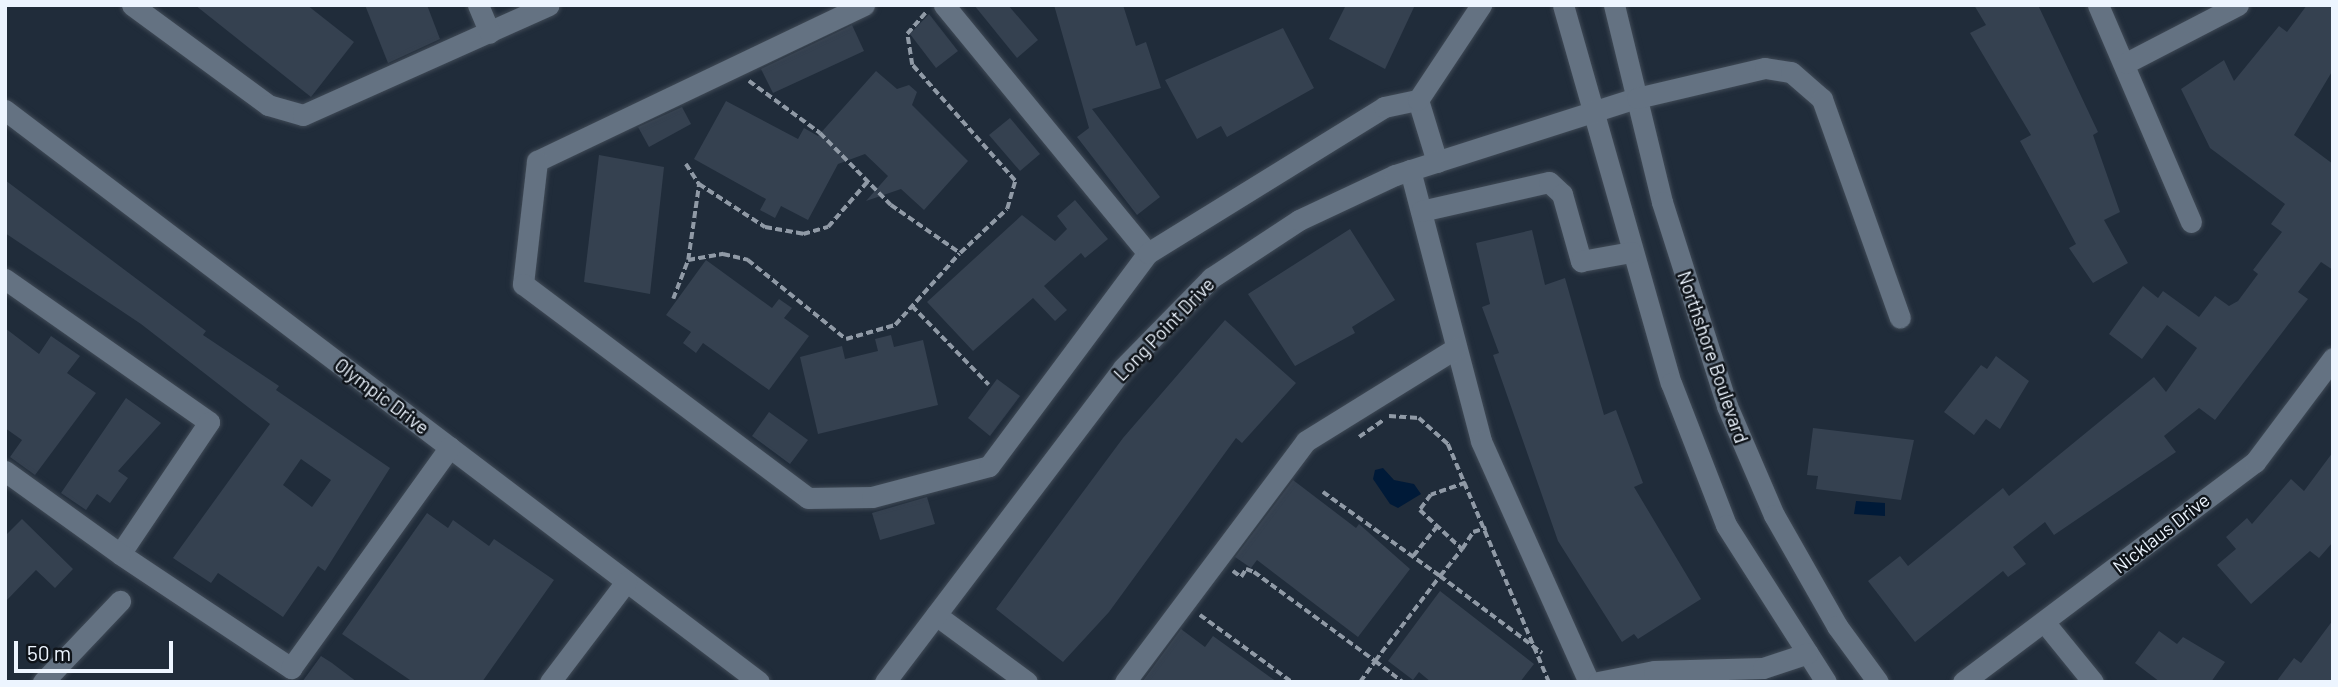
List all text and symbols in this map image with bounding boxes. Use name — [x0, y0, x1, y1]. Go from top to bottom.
street label: Northshore Boulevard — [1673, 268, 1753, 446]
street label: Long Point Drive — [1109, 273, 1219, 385]
street label: Olympic Drive — [330, 353, 434, 439]
street label: Nicklaus Drive — [2108, 488, 2214, 578]
scale bar — [18, 628, 177, 672]
text: 50 m — [27, 640, 71, 665]

